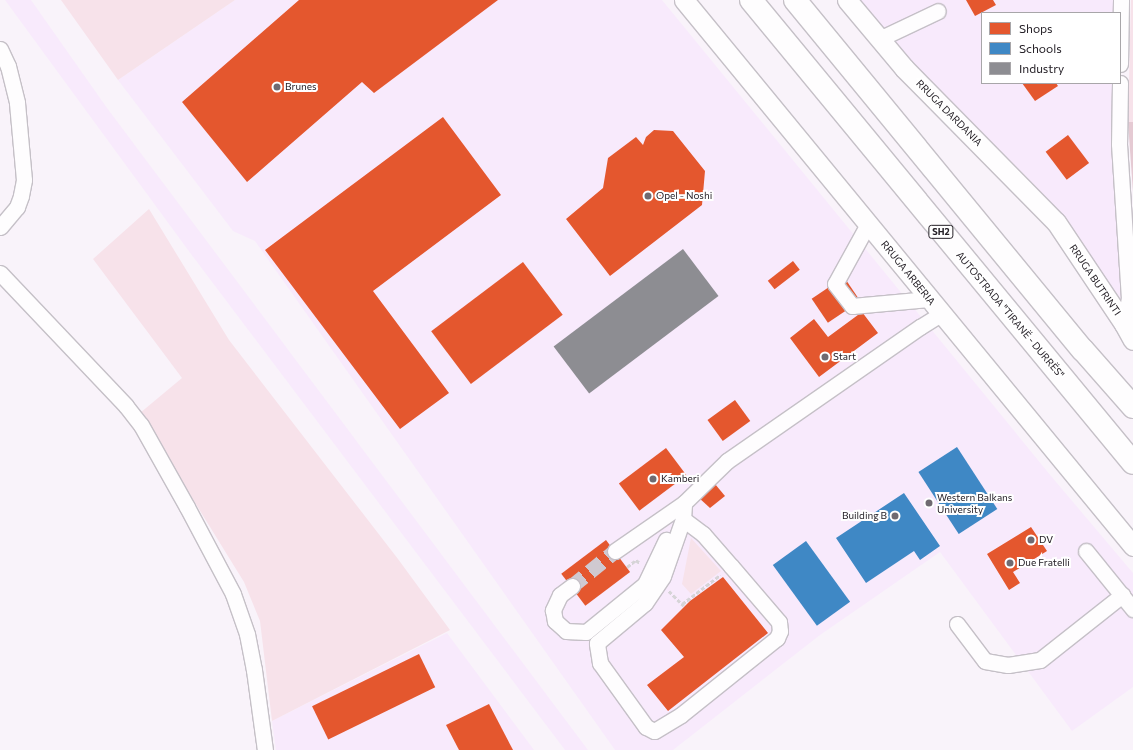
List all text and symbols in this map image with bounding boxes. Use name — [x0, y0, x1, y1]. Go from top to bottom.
legend — [981, 12, 1121, 84]
text: Shops — [1019, 21, 1053, 35]
text: Schools — [1019, 41, 1062, 55]
text: Industry — [1019, 61, 1064, 75]
street label: RRUGA DARDANIA — [913, 77, 985, 149]
place label: Brunes — [285, 81, 317, 93]
marker: Brunes — [272, 82, 282, 92]
place label: Opel - Noshi — [656, 190, 712, 202]
marker: Opel - Noshi — [643, 191, 653, 201]
road number: SH2 — [928, 225, 954, 239]
street label: RRUGA ARBERIA — [878, 239, 938, 307]
street label: RRUGA BUTRINTI — [1067, 242, 1123, 318]
street label: AUTOSTRADA "TIRANË - DURRËS" — [954, 249, 1066, 381]
place label: Start — [833, 351, 856, 363]
marker: Start — [820, 352, 830, 362]
place label: Kamberi — [661, 473, 699, 485]
marker: Kamberi — [648, 474, 658, 484]
place label: Western Balkans University — [937, 491, 1012, 514]
marker: Western Balkans University — [924, 498, 934, 508]
place label: Building B — [842, 510, 887, 522]
marker: Building B — [890, 511, 900, 521]
place label: DV — [1039, 534, 1053, 546]
marker: DV — [1026, 535, 1036, 545]
place label: Due Fratelli — [1018, 557, 1070, 569]
marker: Due Fratelli — [1005, 558, 1015, 568]

